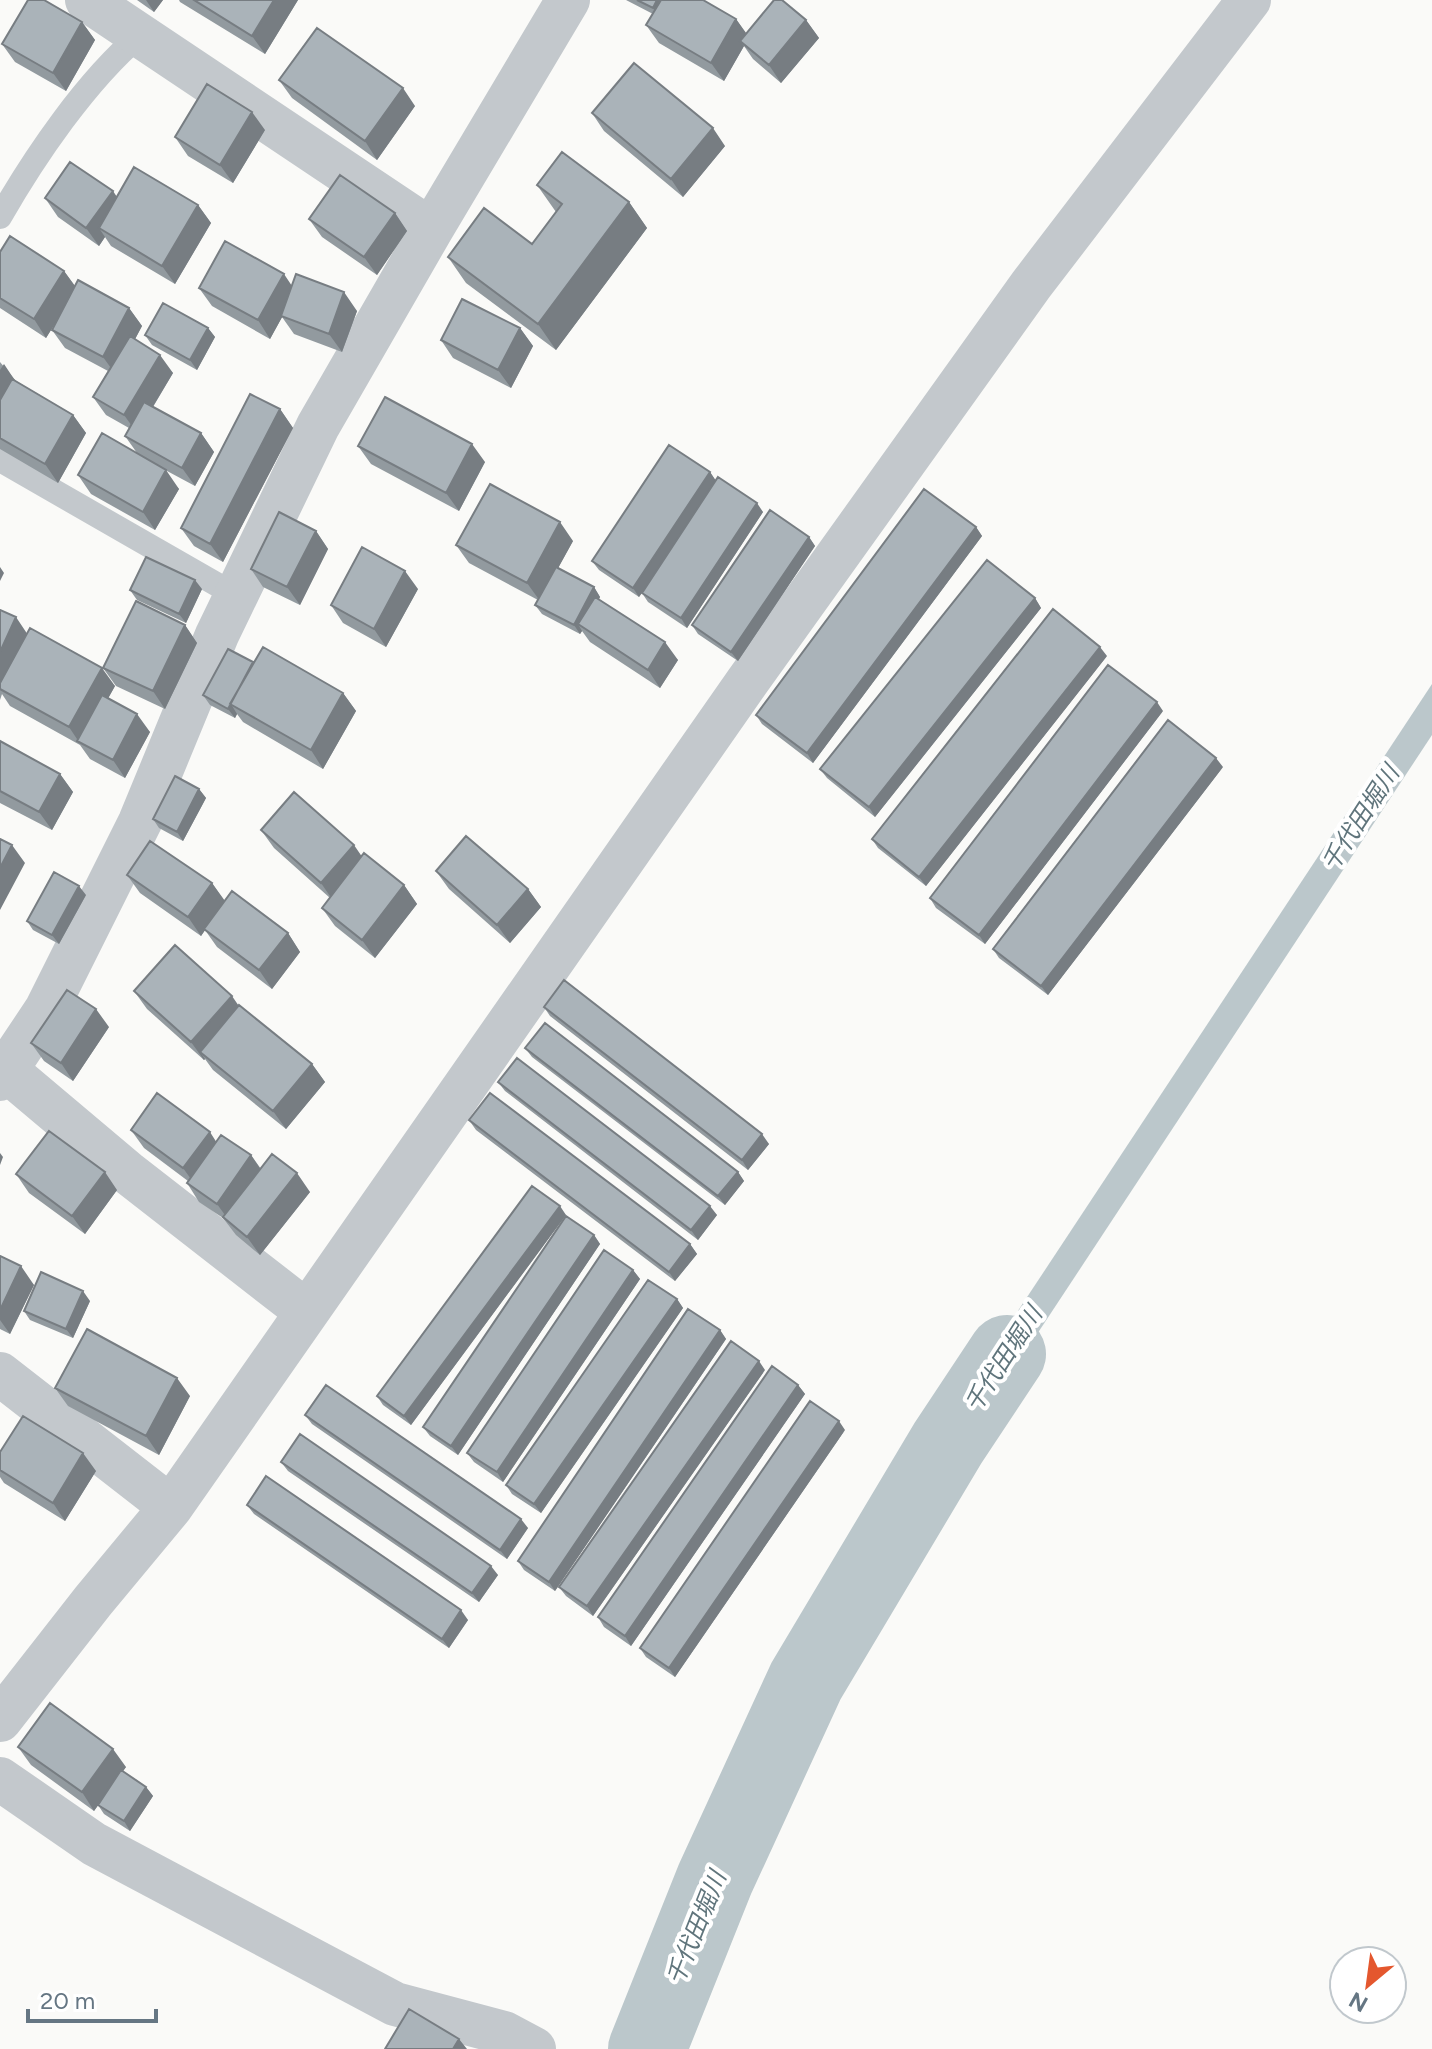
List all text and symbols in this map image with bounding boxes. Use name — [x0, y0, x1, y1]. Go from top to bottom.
water label: 千代田堀川 — [1315, 757, 1406, 876]
water label: 千代田堀川 — [958, 1298, 1049, 1417]
water label: 千代田堀川 — [660, 1864, 733, 1989]
north arrow — [1328, 1945, 1408, 2025]
scale bar — [28, 1973, 156, 2023]
text: 20 m — [40, 1986, 95, 2015]
text: N — [1345, 1986, 1373, 2018]

